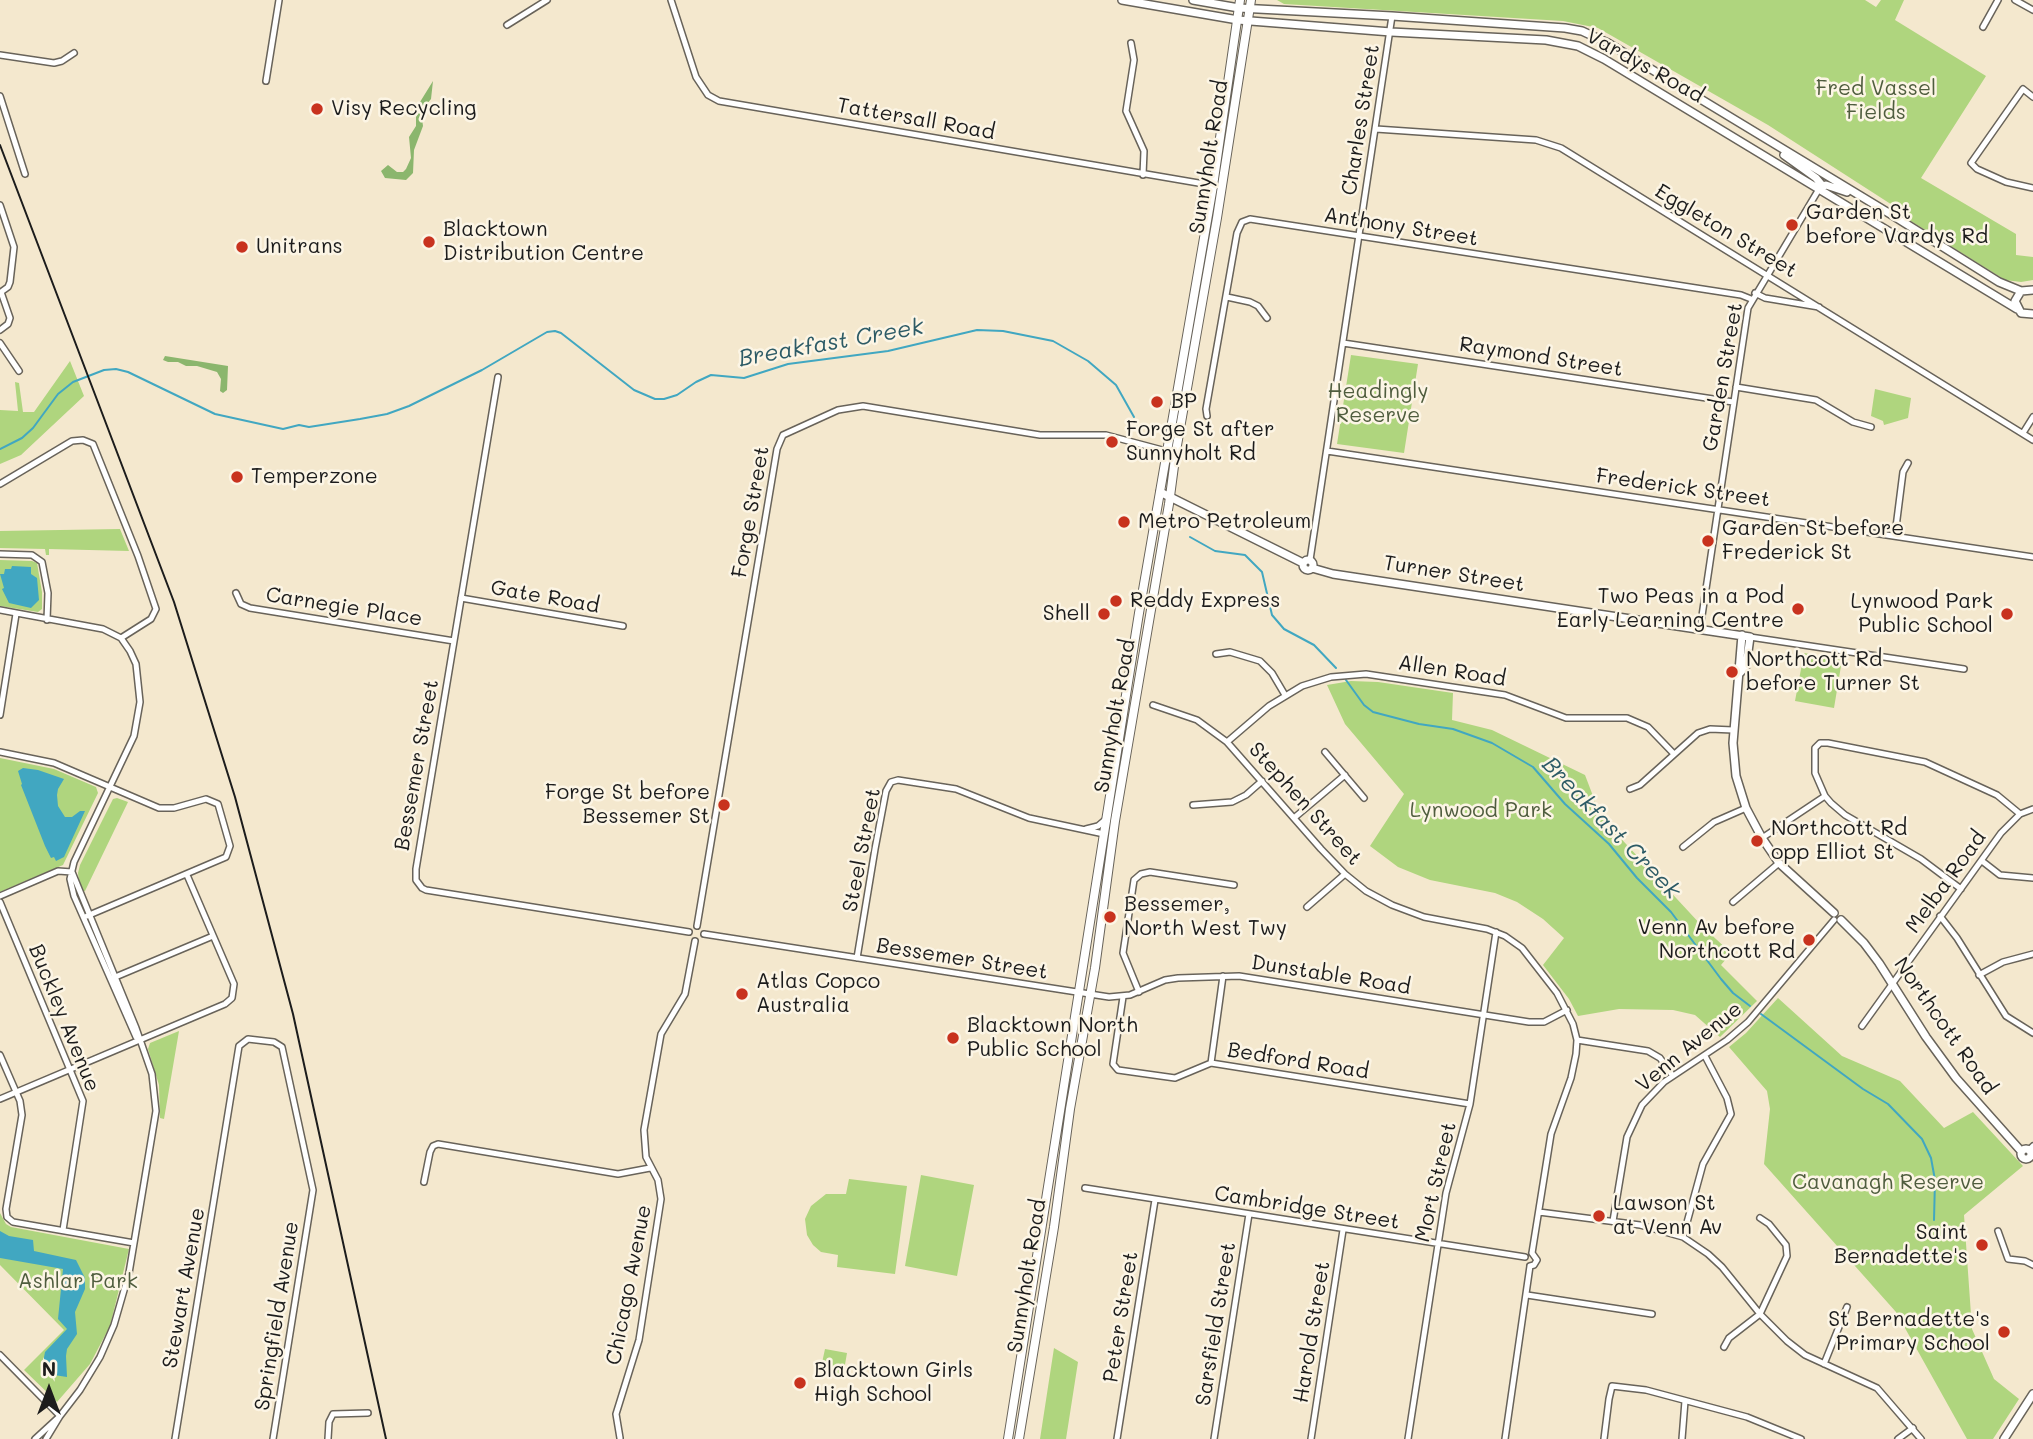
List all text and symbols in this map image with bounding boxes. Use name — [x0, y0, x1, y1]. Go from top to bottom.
street label: Vardys Road — [1582, 23, 1708, 109]
street label: Charles Street — [1337, 43, 1385, 197]
park label: Fred Vassel Fields — [1816, 76, 1936, 126]
street label: Sunnyholt Road — [1184, 78, 1234, 236]
street label: Tattersall Road — [835, 93, 997, 145]
place label: Visy Recycling — [331, 96, 476, 122]
marker: Visy Recycling — [309, 101, 325, 117]
street label: Eggleton Street — [1650, 179, 1802, 283]
place label: Garden St before Vardys Rd — [1806, 200, 1988, 250]
street label: Anthony Street — [1322, 202, 1480, 252]
place label: Blacktown Distribution Centre — [443, 217, 644, 267]
marker: Garden St before Vardys Rd — [1784, 217, 1800, 233]
place label: Unitrans — [256, 234, 343, 260]
marker: Blacktown Distribution Centre — [421, 234, 437, 250]
marker: Unitrans — [234, 239, 250, 255]
street label: Garden Street — [1698, 301, 1748, 453]
water label: Breakfast Creek — [736, 313, 926, 373]
street label: Raymond Street — [1457, 332, 1625, 382]
park label: Headingly Reserve — [1328, 379, 1428, 429]
place label: BP — [1171, 389, 1197, 415]
marker: BP — [1149, 394, 1165, 410]
place label: Forge St after Sunnyholt Rd — [1126, 417, 1274, 467]
marker: Forge St after Sunnyholt Rd — [1104, 434, 1120, 450]
street label: Forge Street — [727, 444, 775, 580]
street label: Frederick Street — [1594, 463, 1772, 513]
place label: Temperzone — [251, 464, 378, 490]
marker: Temperzone — [229, 469, 245, 485]
place label: Metro Petroleum — [1138, 509, 1311, 535]
marker: Metro Petroleum — [1116, 514, 1132, 530]
place label: Garden St before Frederick St — [1722, 516, 1904, 566]
marker: Garden St before Frederick St — [1700, 533, 1716, 549]
street label: Turner Street — [1382, 550, 1526, 598]
street label: Gate Road — [489, 575, 601, 619]
street label: Carnegie Place — [264, 582, 424, 632]
place label: Two Peas in a Pod Early Learning Centre — [1557, 584, 1784, 634]
place label: Reddy Express — [1130, 588, 1280, 614]
place label: Lynwood Park Public School — [1851, 589, 1993, 639]
marker: Reddy Express — [1108, 593, 1124, 609]
place label: Shell — [1043, 601, 1090, 627]
marker: Two Peas in a Pod Early Learning Centre — [1790, 601, 1806, 617]
marker: Shell — [1096, 606, 1112, 622]
marker: Lynwood Park Public School — [1999, 606, 2015, 622]
street label: Sunnyholt Road — [1089, 637, 1141, 795]
place label: Northcott Rd before Turner St — [1746, 647, 1920, 697]
street label: Allen Road — [1396, 650, 1508, 692]
marker: Northcott Rd before Turner St — [1724, 664, 1740, 680]
street label: Bessemer Street — [390, 677, 444, 853]
street label: Stephen Street — [1243, 737, 1367, 871]
water label: Breakfast Creek — [1536, 751, 1686, 905]
place label: Forge St before Bessemer St — [545, 780, 710, 830]
street label: Steel Street — [838, 786, 886, 914]
marker: Forge St before Bessemer St — [716, 797, 732, 813]
park label: Lynwood Park — [1410, 798, 1552, 824]
place label: Northcott Rd opp Elliot St — [1771, 816, 1907, 866]
street label: Melba Road — [1900, 826, 1992, 938]
marker: Northcott Rd opp Elliot St — [1749, 833, 1765, 849]
place label: Bessemer, North West Twy — [1124, 892, 1287, 942]
marker: Bessemer, North West Twy — [1102, 909, 1118, 925]
place label: Venn Av before Northcott Rd — [1638, 915, 1795, 965]
marker: Venn Av before Northcott Rd — [1801, 932, 1817, 948]
street label: Bessemer Street — [874, 933, 1050, 985]
street label: Buckley Avenue — [23, 941, 105, 1095]
street label: Dunstable Road — [1250, 950, 1412, 1000]
street label: Northcott Road — [1888, 952, 2002, 1100]
place label: Atlas Copco Australia — [756, 969, 880, 1019]
marker: Atlas Copco Australia — [734, 986, 750, 1002]
street label: Venn Avenue — [1631, 997, 1747, 1097]
place label: Blacktown North Public School — [967, 1013, 1138, 1063]
marker: Blacktown North Public School — [945, 1030, 961, 1046]
street label: Bedford Road — [1225, 1037, 1371, 1085]
street label: Mort Street — [1410, 1119, 1462, 1245]
park label: Cavanagh Reserve — [1792, 1170, 1984, 1196]
street label: Cambridge Street — [1213, 1181, 1401, 1235]
place label: Lawson St at Venn Av — [1613, 1191, 1722, 1241]
street label: Sunnyholt Road — [1002, 1197, 1052, 1355]
street label: Chicago Avenue — [601, 1203, 657, 1367]
street label: Stewart Avenue — [157, 1206, 211, 1370]
marker: Lawson St at Venn Av — [1591, 1208, 1607, 1224]
street label: Springfield Avenue — [250, 1220, 304, 1412]
place label: Saint Bernadette's — [1834, 1220, 1968, 1270]
marker: Saint Bernadette's — [1974, 1237, 1990, 1253]
street label: Sarsfield Street — [1191, 1240, 1241, 1408]
street label: Peter Street — [1098, 1250, 1144, 1384]
street label: Harold Street — [1288, 1259, 1336, 1405]
park label: Ashlar Park — [18, 1269, 138, 1295]
place label: St Bernadette's Primary School — [1828, 1307, 1990, 1357]
marker: St Bernadette's Primary School — [1996, 1324, 2012, 1340]
north arrow — [14, 1355, 84, 1425]
text: N — [42, 1356, 56, 1381]
place label: Blacktown Girls High School — [814, 1358, 973, 1408]
marker: Blacktown Girls High School — [792, 1375, 808, 1391]

